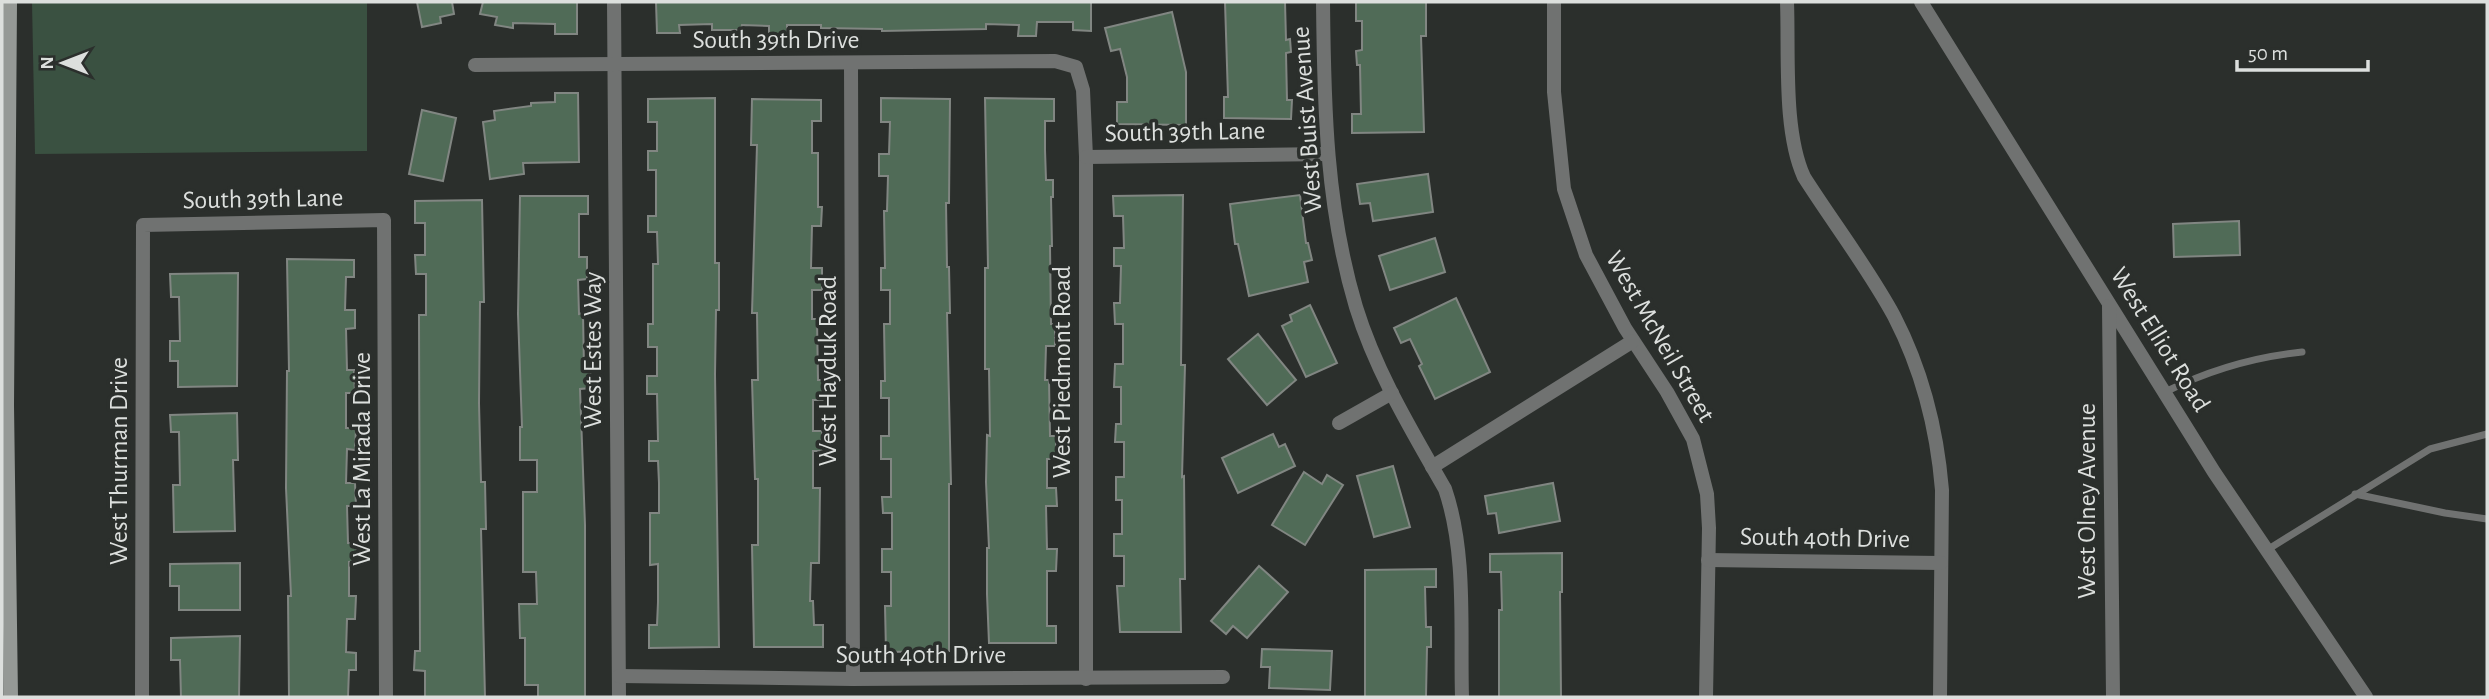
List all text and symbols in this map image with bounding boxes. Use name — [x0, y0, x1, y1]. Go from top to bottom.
street label: West Buist Avenue — [1287, 25, 1327, 214]
street label: South 39th Drive — [693, 27, 860, 53]
north arrow — [28, 28, 98, 98]
scale bar — [2237, 28, 2368, 72]
text: 50 m — [2248, 43, 2288, 64]
text: N — [38, 56, 57, 70]
street label: South 39th Lane — [1104, 118, 1266, 146]
street label: South 39th Lane — [182, 185, 344, 213]
street label: West McNeil Street — [1601, 246, 1720, 427]
street label: West Elliot Road — [2105, 263, 2215, 416]
street label: West Piedmont Road — [1049, 266, 1075, 478]
street label: West Estes Way — [580, 272, 606, 428]
street label: West Hayduk Road — [815, 276, 841, 466]
street label: West La Mirada Drive — [349, 352, 375, 566]
street label: West Thurman Drive — [106, 357, 132, 565]
street label: West Olney Avenue — [2074, 403, 2100, 599]
street label: South 40th Drive — [1740, 524, 1910, 552]
street label: South 40th Drive — [836, 642, 1006, 668]

